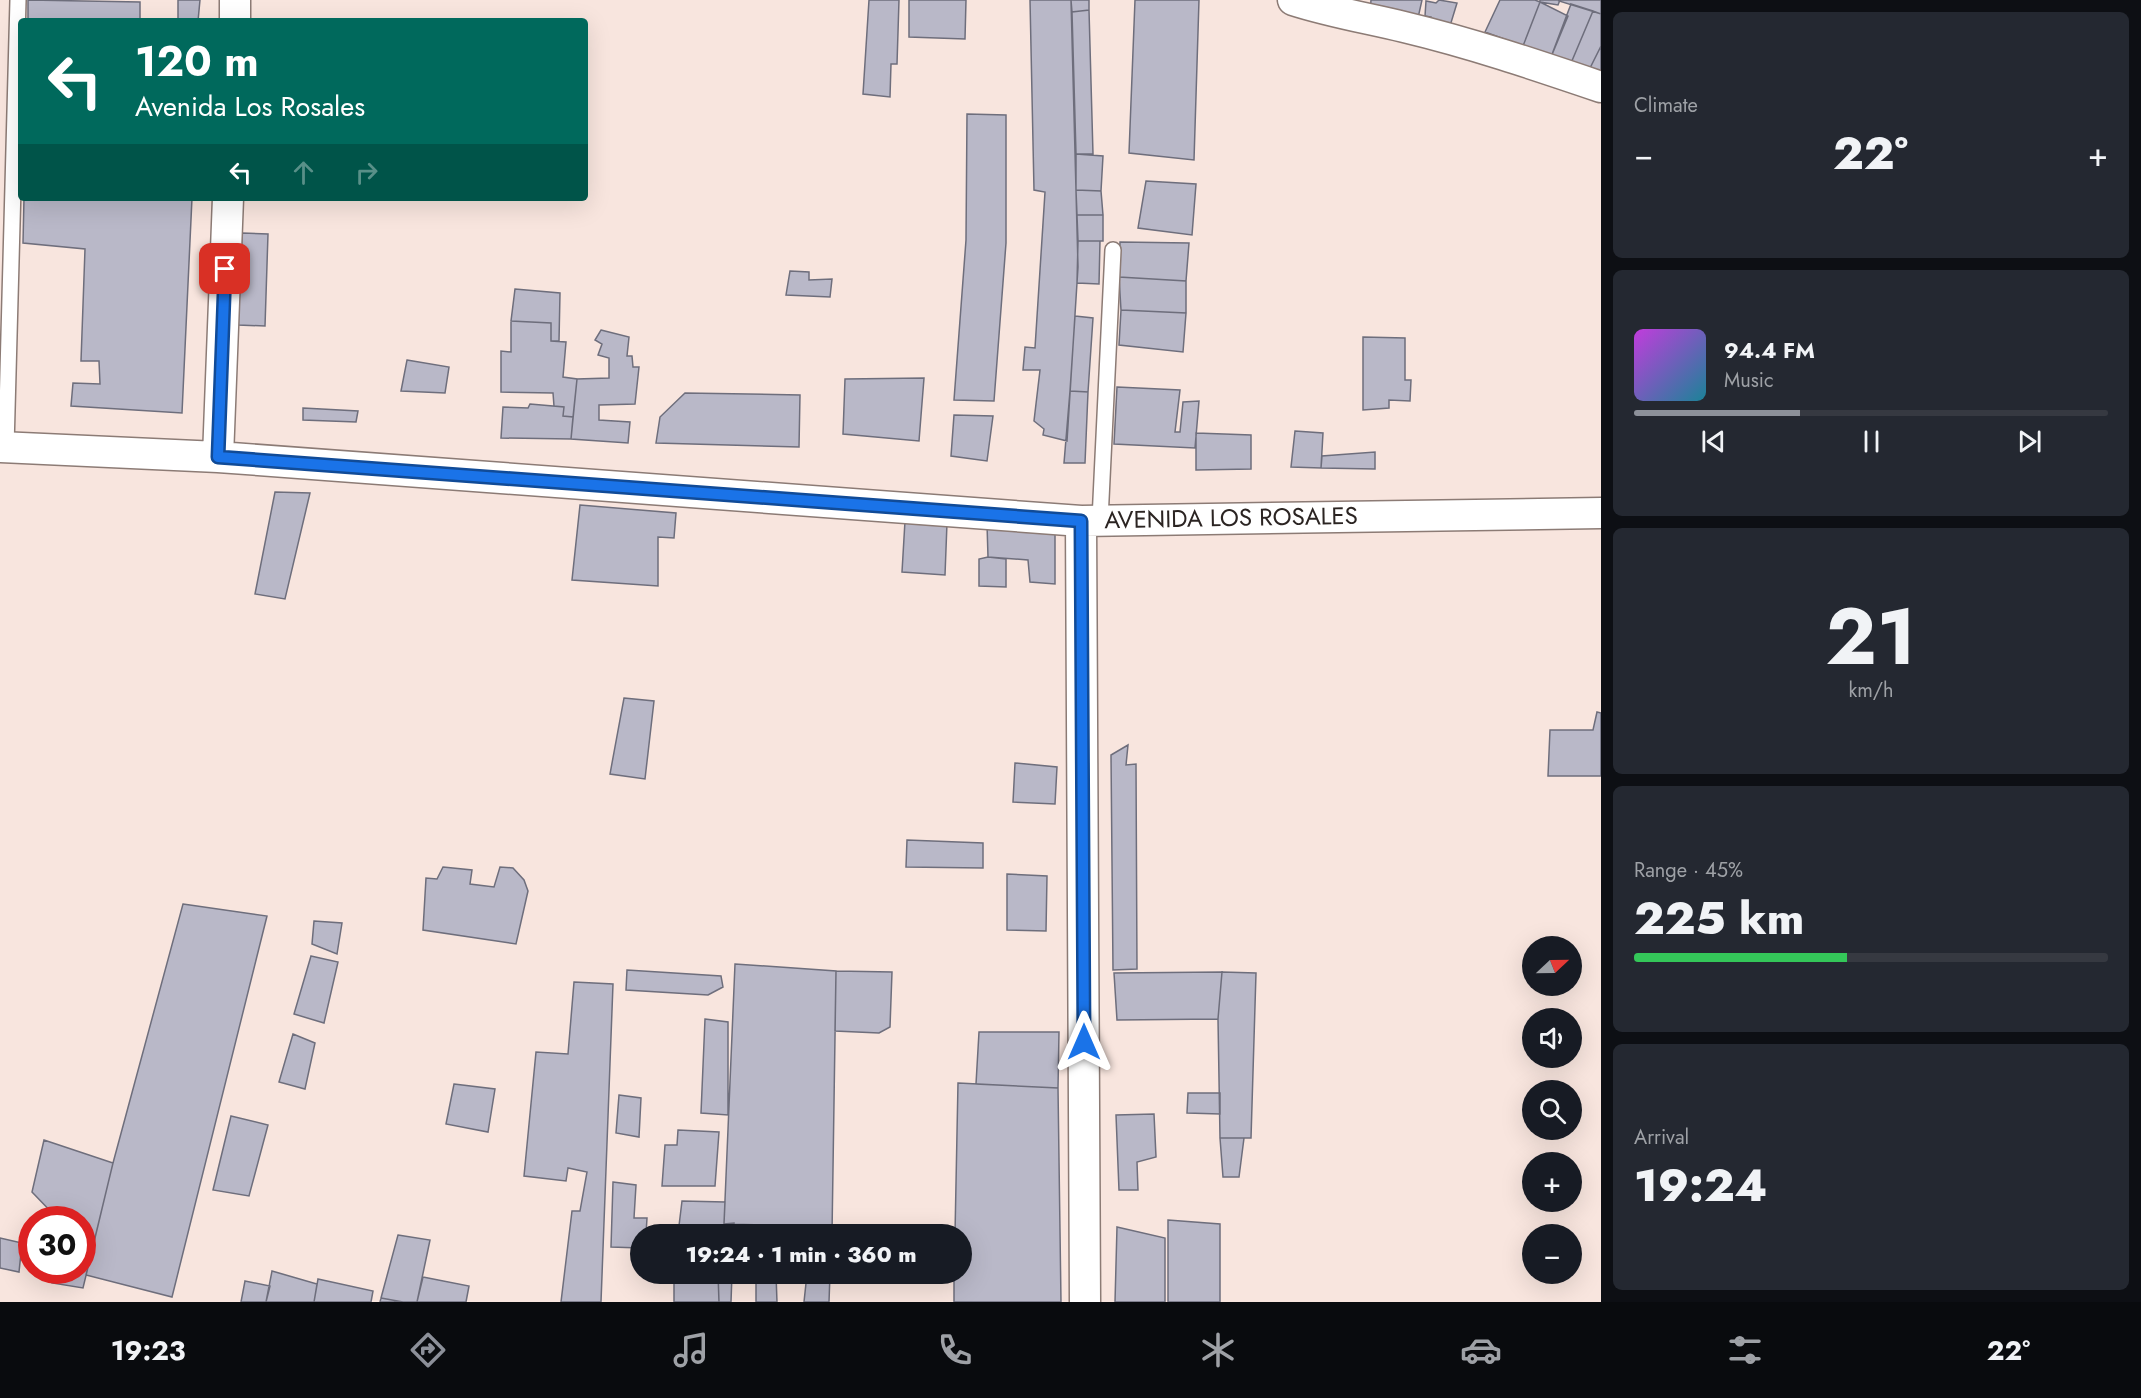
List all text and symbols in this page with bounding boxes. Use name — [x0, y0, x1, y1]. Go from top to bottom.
text: 120 m — [135, 31, 259, 92]
icon: left — [36, 42, 114, 120]
text: Avenida Los Rosales — [135, 87, 365, 126]
text: Climate — [1634, 91, 1698, 120]
text: 22° — [1833, 121, 1908, 186]
text: − — [1634, 131, 1653, 178]
text: + — [2088, 131, 2108, 178]
icon: left — [224, 156, 257, 189]
icon: ahead — [287, 156, 320, 189]
icon: right — [350, 156, 383, 189]
pin — [199, 243, 250, 294]
icon: arrive — [208, 252, 241, 285]
text: 94.4 FM — [1724, 334, 1815, 366]
text: Music — [1724, 366, 1774, 395]
icon: previous — [1697, 425, 1730, 458]
icon: pause — [1855, 425, 1888, 458]
icon: next — [2013, 425, 2046, 458]
street label: AVENIDA LOS ROSALES — [1104, 498, 1358, 537]
text: 21 — [1826, 581, 1916, 693]
text: km/h — [1848, 676, 1894, 705]
text: Range · 45% — [1634, 856, 1743, 885]
text: 225 km — [1634, 886, 1804, 951]
north arrow — [1522, 936, 1582, 996]
map controls — [1522, 936, 1582, 1284]
button: sound — [1522, 1008, 1582, 1068]
position arrow — [1052, 1010, 1116, 1074]
button: search — [1522, 1080, 1582, 1140]
text: Arrival — [1634, 1123, 1689, 1152]
button: + — [1522, 1152, 1582, 1212]
text: 19:24 — [1634, 1153, 1768, 1218]
speed limit sign: 30 — [18, 1206, 96, 1284]
button: − — [1522, 1224, 1582, 1284]
text: 19:24 · 1 min · 360 m — [685, 1238, 917, 1270]
icon: directions — [407, 1329, 449, 1371]
icon: music — [670, 1329, 712, 1371]
icon: phone — [934, 1329, 976, 1371]
icon: climate — [1197, 1329, 1239, 1371]
icon: car — [1460, 1329, 1502, 1371]
icon: filters — [1724, 1329, 1766, 1371]
text: 19:23 — [111, 1331, 186, 1370]
text: 22° — [1987, 1331, 2030, 1370]

